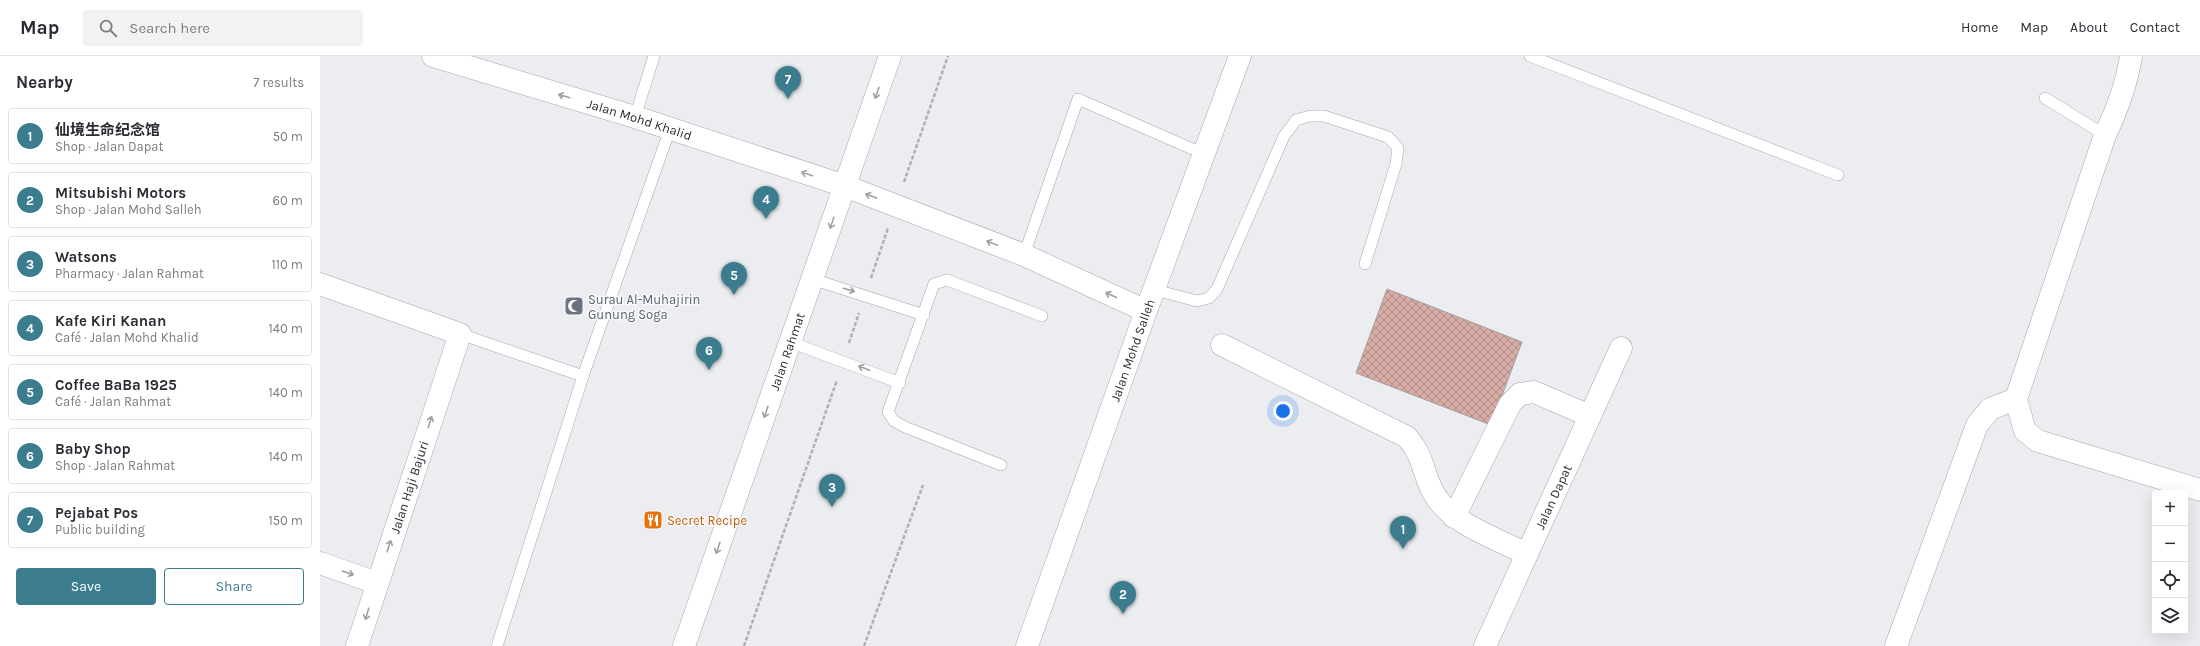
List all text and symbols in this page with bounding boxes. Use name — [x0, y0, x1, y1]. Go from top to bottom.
search box — [83, 10, 363, 46]
text: Map — [20, 17, 59, 39]
icon: search — [97, 17, 119, 39]
text: Search here — [129, 19, 210, 37]
text: Home — [1961, 19, 1998, 36]
text: Map — [2020, 19, 2048, 36]
text: About — [2070, 19, 2108, 36]
text: Contact — [2130, 19, 2180, 36]
pin: 7 — [775, 66, 801, 99]
text: Nearby — [16, 72, 73, 92]
text: 7 results — [253, 75, 304, 90]
one-way arrow — [873, 86, 880, 99]
one-way arrow — [557, 92, 570, 99]
street label: Jalan Mohd Khalid — [585, 96, 694, 143]
text: 仙境生命纪念馆 — [55, 121, 160, 139]
text: 1 — [28, 129, 32, 144]
text: 50 m — [273, 129, 303, 144]
text: Shop · Jalan Dapat — [55, 139, 163, 154]
one-way arrow — [801, 170, 814, 177]
text: Mitsubishi Motors — [55, 184, 186, 202]
pin: 4 — [753, 186, 779, 219]
one-way arrow — [865, 191, 877, 199]
text: 2 — [26, 193, 34, 208]
text: 60 m — [273, 193, 303, 208]
text: Shop · Jalan Mohd Salleh — [55, 202, 202, 217]
one-way arrow — [827, 217, 835, 229]
one-way arrow — [986, 238, 998, 246]
text: Watsons — [55, 248, 117, 266]
text: 3 — [26, 257, 34, 272]
text: 110 m — [271, 257, 303, 272]
pin: 5 — [721, 262, 747, 295]
text: Pharmacy · Jalan Rahmat — [55, 266, 204, 281]
one-way arrow — [843, 287, 856, 294]
one-way arrow — [1105, 291, 1117, 298]
place label: Surau Al-Muhajirin Gunung Soga — [588, 292, 700, 322]
mosque icon: Surau Al-Muhajirin Gunung Soga — [563, 295, 585, 317]
street label: Jalan Mohd Salleh — [1107, 297, 1158, 404]
street label: Jalan Rahmat — [767, 311, 808, 393]
text: Kafe Kiri Kanan — [55, 312, 166, 330]
text: 4 — [26, 321, 34, 336]
text: 140 m — [268, 321, 303, 336]
text: Café · Jalan Mohd Khalid — [55, 330, 199, 345]
pin: 6 — [696, 337, 722, 370]
one-way arrow — [858, 364, 870, 372]
text: Coffee BaBa 1925 — [55, 376, 177, 394]
text: 5 — [26, 385, 34, 400]
text: 140 m — [268, 385, 303, 400]
text: Café · Jalan Rahmat — [55, 394, 171, 409]
your location — [1273, 401, 1293, 421]
one-way arrow — [761, 406, 769, 418]
one-way arrow — [427, 417, 435, 429]
street label: Jalan Haji Bajuri — [387, 439, 432, 535]
text: Baby Shop — [55, 440, 131, 458]
text: 6 — [26, 449, 34, 464]
text: 140 m — [268, 449, 303, 464]
text: Shop · Jalan Rahmat — [55, 458, 175, 473]
street label: Jalan Dapat — [1532, 462, 1575, 532]
pin: 3 — [819, 474, 845, 507]
map controls — [2152, 490, 2188, 634]
button: + — [2152, 490, 2188, 526]
text: Pejabat Pos — [55, 504, 138, 522]
restaurant icon: Secret Recipe — [642, 509, 664, 531]
text: 7 — [27, 513, 33, 528]
text: 150 m — [268, 513, 303, 528]
place label: Secret Recipe — [667, 513, 747, 528]
pin: 1 — [1390, 516, 1416, 549]
text: Public building — [55, 522, 145, 537]
button: − — [2152, 526, 2188, 562]
one-way arrow — [386, 539, 393, 552]
one-way arrow — [714, 541, 721, 554]
button: locate — [2152, 562, 2188, 598]
button: Save — [16, 568, 156, 605]
button: Share — [164, 568, 304, 605]
one-way arrow — [342, 570, 355, 577]
pin: 2 — [1110, 581, 1136, 614]
button: layers — [2152, 598, 2188, 634]
one-way arrow — [363, 608, 370, 621]

